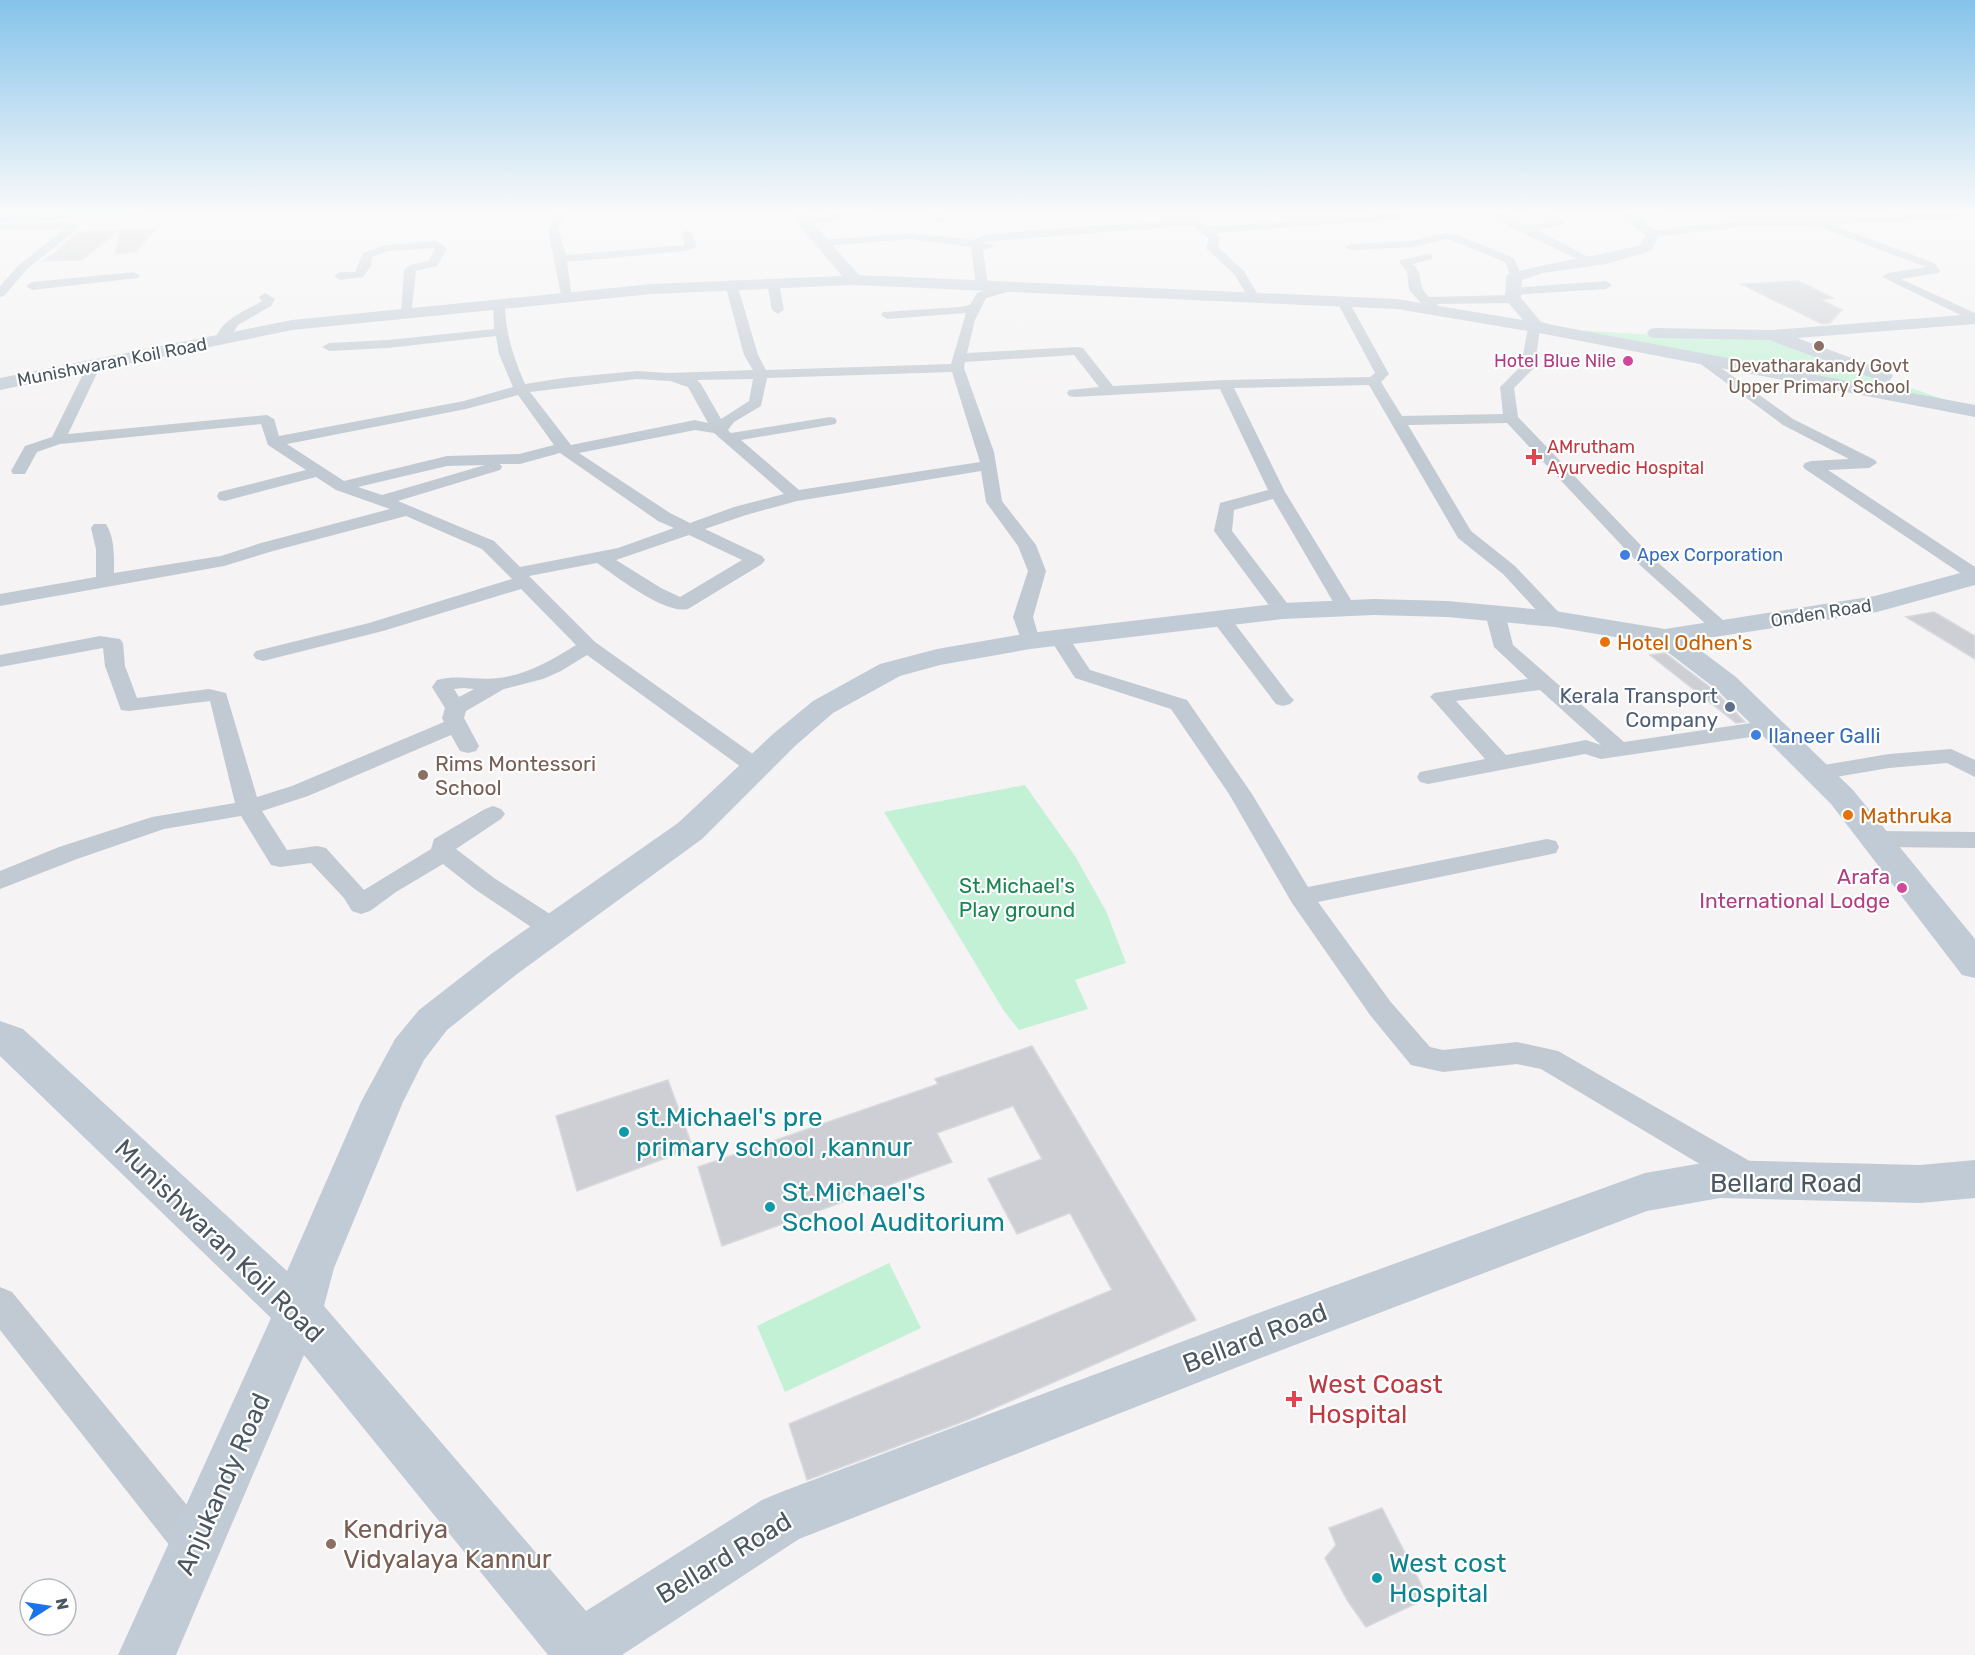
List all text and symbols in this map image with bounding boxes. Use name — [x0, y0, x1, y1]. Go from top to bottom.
street label: Munishwaran Koil Road — [15, 333, 209, 391]
marker: Devatharakandy Govt Upper Primary School — [1812, 339, 1826, 353]
place label: Hotel Blue Nile — [1494, 350, 1616, 372]
marker: Hotel Blue Nile — [1621, 354, 1635, 368]
place label: Devatharakandy Govt Upper Primary School — [1728, 355, 1910, 398]
place label: AMrutham Ayurvedic Hospital — [1547, 436, 1704, 479]
marker: AMrutham Ayurvedic Hospital — [1525, 448, 1543, 466]
place label: Apex Corporation — [1637, 544, 1783, 566]
marker: Apex Corporation — [1618, 548, 1632, 562]
street label: Onden Road — [1769, 594, 1873, 632]
place label: Hotel Odhen's — [1617, 630, 1752, 655]
marker: Hotel Odhen's — [1598, 635, 1612, 649]
place label: Kerala Transport Company — [1559, 683, 1718, 732]
marker: Kerala Transport Company — [1723, 700, 1737, 714]
place label: Ilaneer Galli — [1768, 723, 1881, 748]
marker: Ilaneer Galli — [1749, 728, 1763, 742]
place label: Rims Montessori School — [435, 751, 596, 800]
marker: Rims Montessori School — [416, 768, 430, 782]
place label: Mathruka — [1860, 803, 1952, 828]
marker: Mathruka — [1841, 808, 1855, 822]
place label: Arafa International Lodge — [1699, 864, 1890, 913]
park label: St.Michael's Play ground — [959, 873, 1075, 922]
marker: Arafa International Lodge — [1895, 881, 1909, 895]
place label: st.Michael's pre primary school ,kannur — [636, 1102, 912, 1163]
marker: st.Michael's pre primary school ,kannur — [617, 1125, 631, 1139]
street label: Munishwaran Koil Road — [108, 1133, 330, 1349]
street label: Bellard Road — [1710, 1168, 1862, 1199]
place label: St.Michael's School Auditorium — [782, 1177, 1005, 1238]
marker: St.Michael's School Auditorium — [763, 1200, 777, 1214]
street label: Bellard Road — [1179, 1296, 1331, 1380]
place label: West Coast Hospital — [1308, 1369, 1443, 1430]
street label: Anjukandy Road — [169, 1388, 277, 1580]
marker: West Coast Hospital — [1285, 1390, 1303, 1408]
street label: Bellard Road — [651, 1506, 797, 1610]
place label: Kendriya Vidyalaya Kannur — [343, 1514, 552, 1575]
marker: Kendriya Vidyalaya Kannur — [324, 1537, 338, 1551]
place label: West cost Hospital — [1389, 1548, 1506, 1609]
marker: West cost Hospital — [1370, 1571, 1384, 1585]
north arrow — [18, 1577, 78, 1637]
text: N — [52, 1596, 73, 1612]

